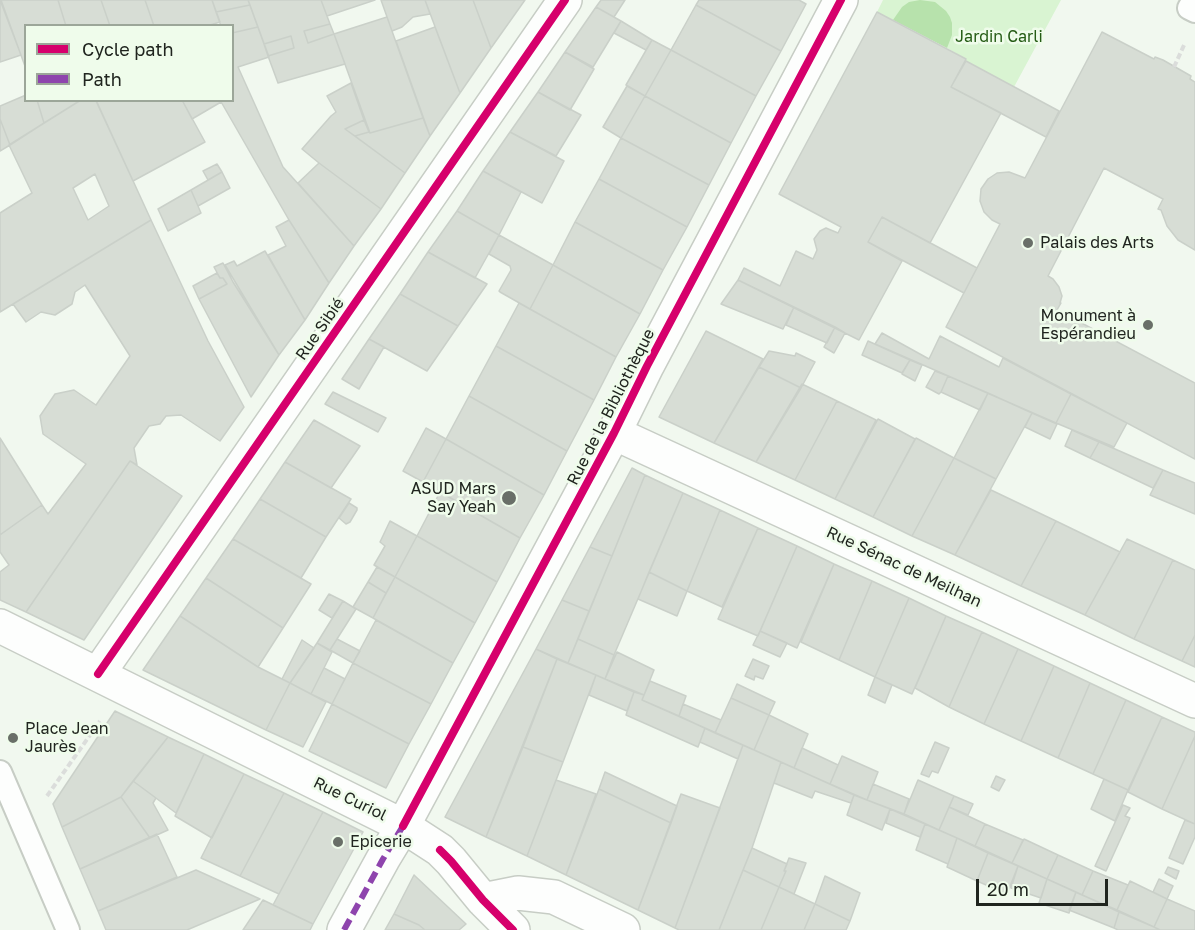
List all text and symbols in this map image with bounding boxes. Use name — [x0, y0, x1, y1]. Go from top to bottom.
legend — [24, 24, 234, 102]
park label: Jardin Carli — [955, 27, 1043, 47]
text: Cycle path — [82, 38, 174, 60]
text: Path — [82, 68, 122, 90]
place label: Palais des Arts — [1040, 233, 1154, 253]
marker: Palais des Arts — [1021, 236, 1035, 250]
street label: Rue Sibié — [292, 294, 348, 364]
place label: Monument à Espérandieu — [1041, 306, 1136, 344]
marker: Monument à Espérandieu — [1141, 318, 1155, 332]
street label: Rue de la Bibliothèque — [563, 326, 659, 488]
place label: ASUD Mars Say Yeah — [411, 479, 496, 517]
marker: ASUD Mars Say Yeah — [500, 489, 518, 507]
street label: Rue Sénac de Meilhan — [823, 523, 985, 611]
place label: Place Jean Jaurès — [25, 719, 109, 757]
marker: Place Jean Jaurès — [6, 731, 20, 745]
street label: Rue Curiol — [310, 773, 390, 825]
place label: Epicerie — [350, 832, 412, 852]
marker: Epicerie — [331, 835, 345, 849]
scale bar — [979, 867, 1111, 905]
text: 20 m — [987, 878, 1029, 900]

